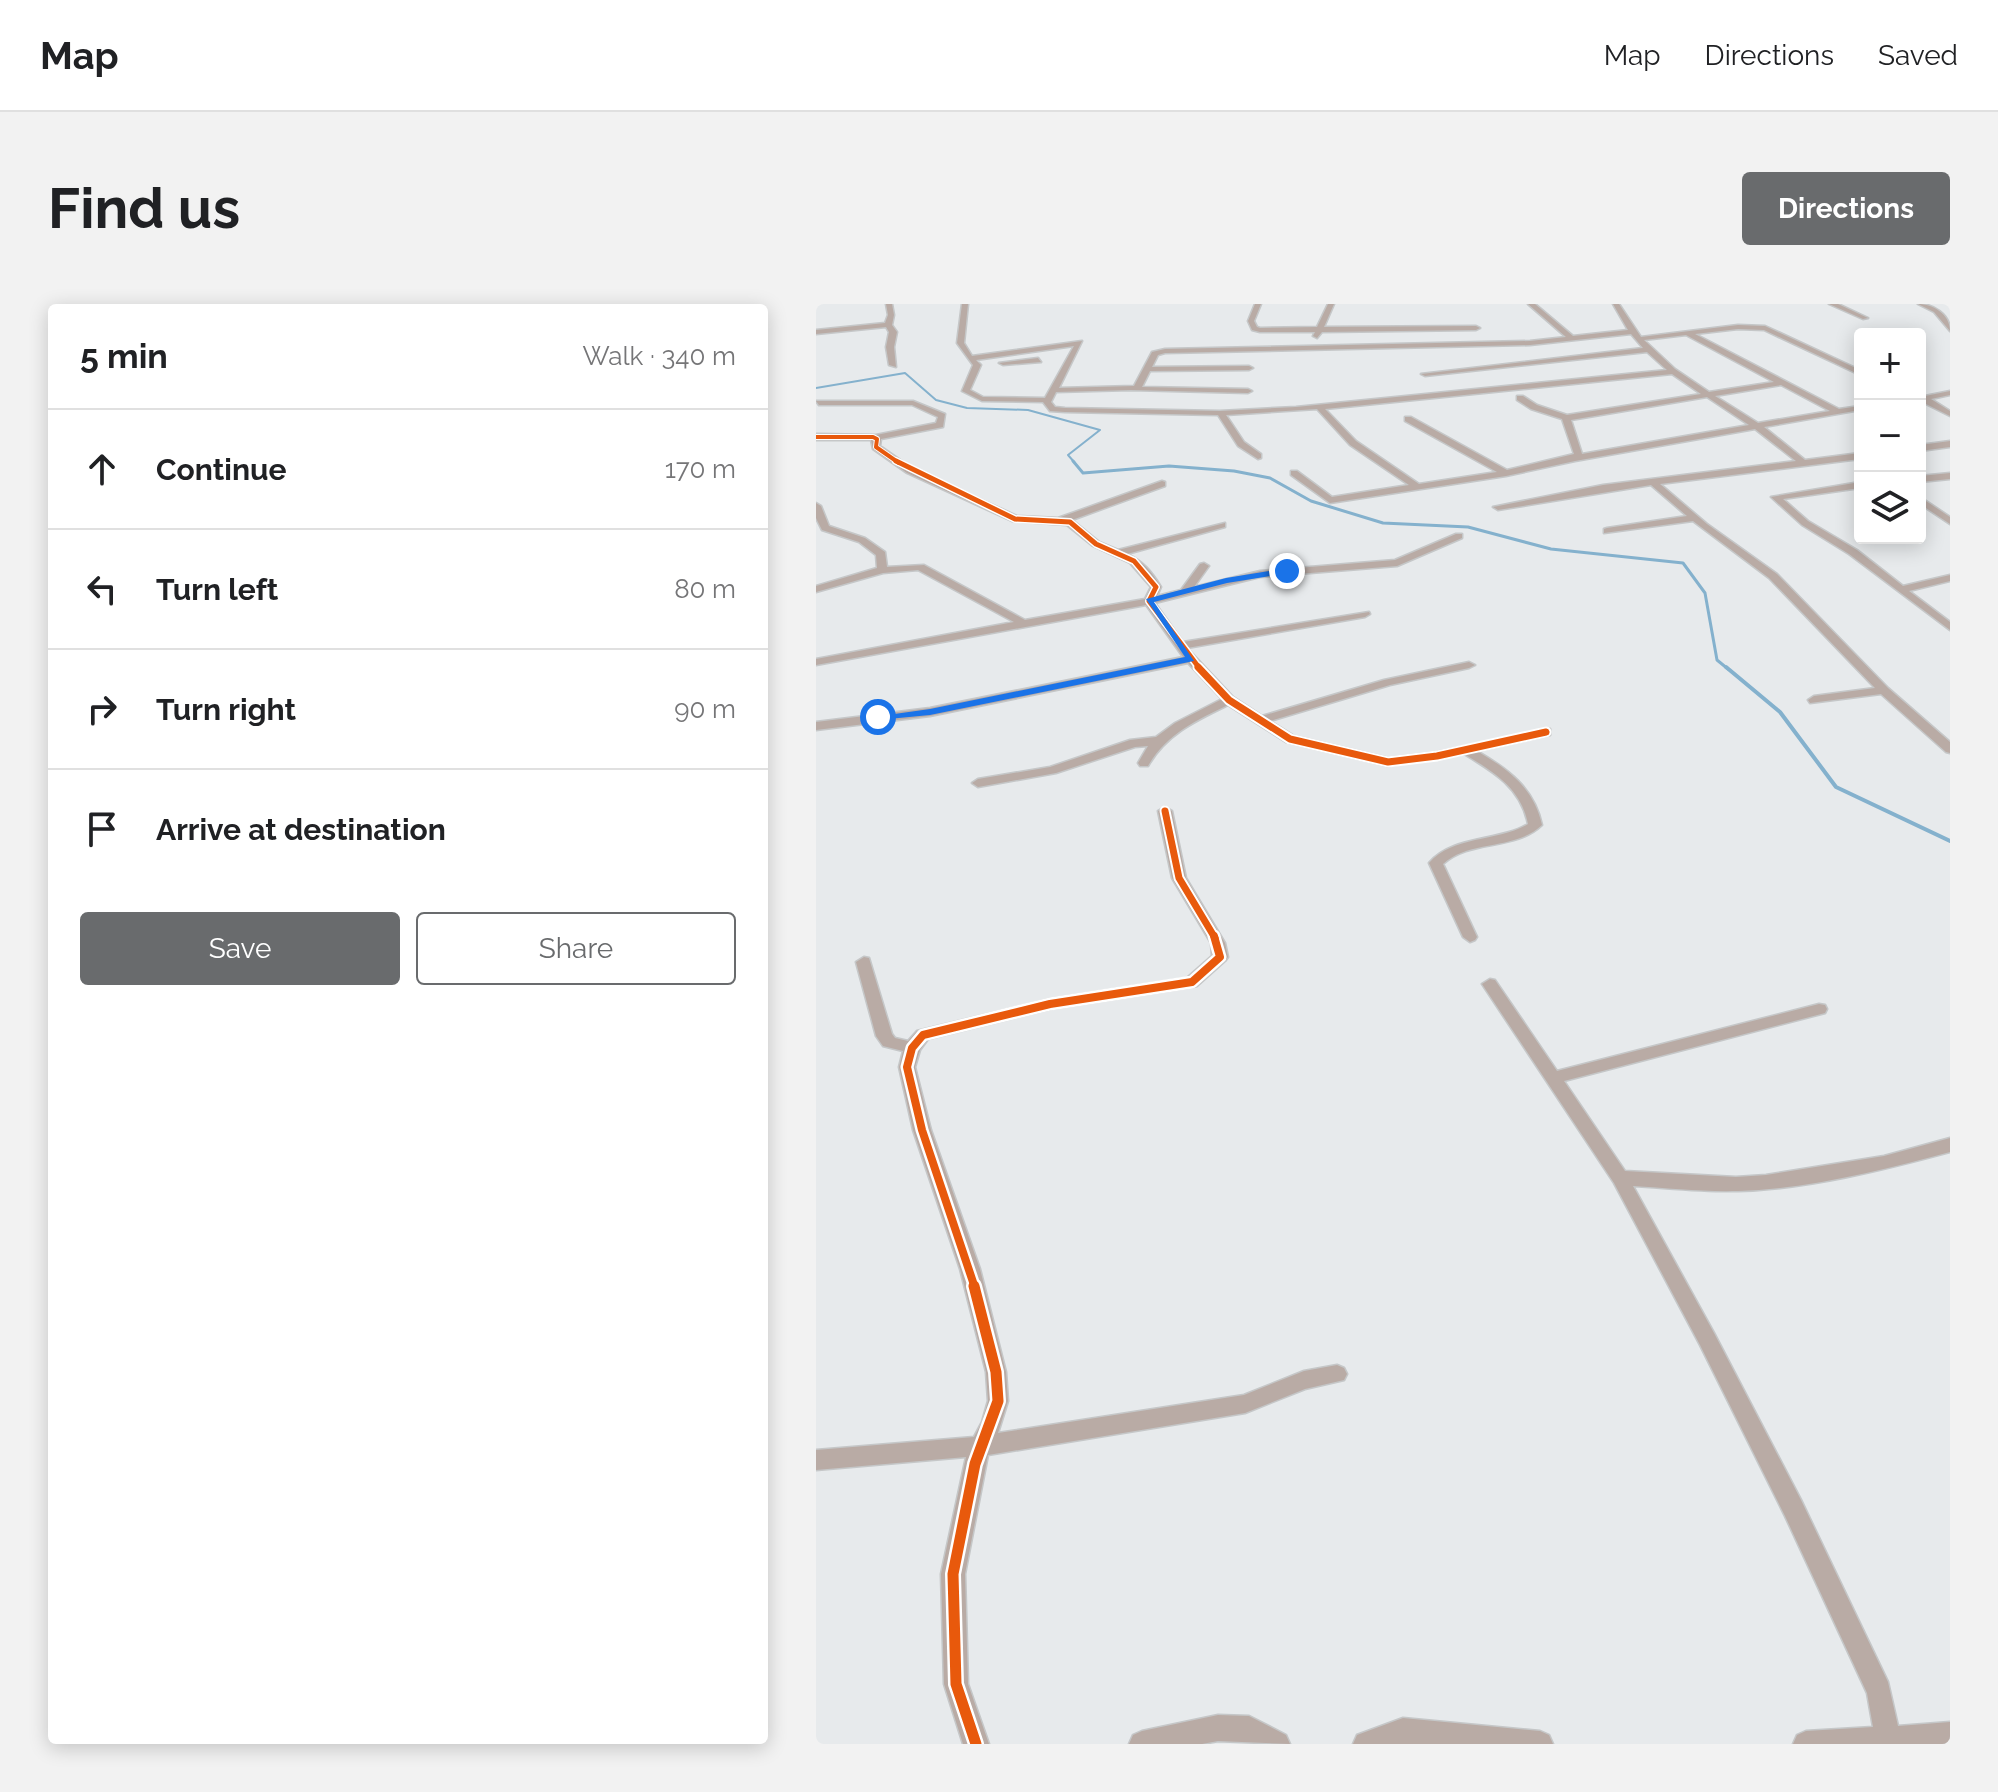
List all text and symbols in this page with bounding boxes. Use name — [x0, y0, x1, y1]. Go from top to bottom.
text: Map — [40, 33, 119, 78]
text: Map — [1604, 39, 1661, 72]
text: Directions — [1705, 39, 1834, 72]
text: Saved — [1878, 39, 1958, 72]
button: Directions — [1742, 172, 1950, 245]
text: Find us — [48, 175, 240, 241]
map controls — [1854, 328, 1926, 544]
button: + — [1854, 328, 1926, 400]
text: 5 min — [80, 336, 168, 376]
text: Walk · 340 m — [582, 341, 736, 371]
button: − — [1854, 400, 1926, 472]
icon: ahead — [80, 447, 124, 491]
text: Continue — [156, 452, 287, 487]
text: 170 m — [665, 454, 736, 484]
button: layers — [1854, 472, 1926, 544]
route end — [1269, 553, 1305, 589]
icon: left — [80, 567, 124, 611]
text: Turn left — [156, 572, 278, 607]
text: 80 m — [674, 574, 736, 604]
icon: right — [80, 687, 124, 731]
text: Turn right — [156, 692, 296, 727]
text: 90 m — [674, 694, 736, 724]
route start — [860, 699, 896, 735]
icon: arrive — [80, 807, 124, 851]
text: Arrive at destination — [156, 812, 446, 847]
button: Save — [80, 912, 400, 985]
button: Share — [416, 912, 736, 985]

